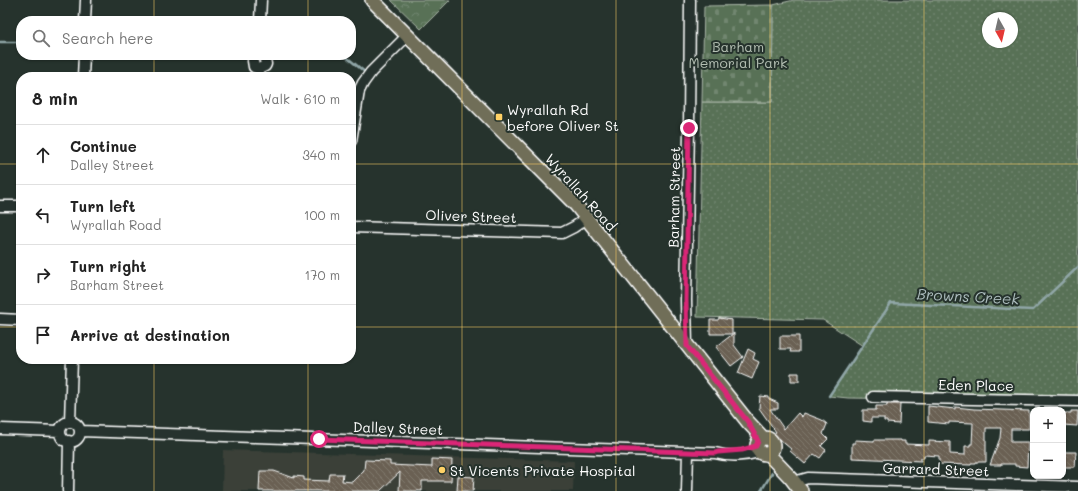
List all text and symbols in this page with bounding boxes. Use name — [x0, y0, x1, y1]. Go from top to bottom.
north arrow — [982, 12, 1018, 48]
search box — [16, 16, 356, 60]
icon: search — [30, 27, 52, 49]
text: Search here — [62, 28, 153, 48]
park label: Barham Memorial Park — [688, 37, 788, 72]
text: 8 min — [32, 87, 78, 109]
text: Walk · 610 m — [260, 90, 340, 107]
place label: Wyrallah Rd before Oliver St — [507, 100, 619, 135]
marker: Wyrallah Rd before Oliver St — [494, 112, 504, 122]
route end — [680, 119, 698, 137]
text: Continue — [70, 136, 137, 156]
icon: ahead — [32, 144, 54, 166]
text: 340 m — [302, 146, 340, 163]
street label: Barham Street — [664, 146, 684, 248]
street label: Wyrallah Road — [541, 149, 621, 235]
text: Dalley Street — [70, 156, 154, 173]
text: Turn left — [70, 196, 135, 216]
icon: left — [32, 204, 54, 226]
street label: Oliver Street — [425, 205, 517, 227]
text: 100 m — [304, 206, 340, 223]
text: Wyrallah Road — [70, 216, 161, 233]
text: Turn right — [70, 256, 147, 276]
icon: right — [32, 264, 54, 286]
text: 170 m — [304, 266, 340, 283]
text: Barham Street — [70, 276, 164, 293]
water label: Browns Creek — [916, 283, 1021, 309]
icon: arrive — [32, 324, 54, 346]
text: Arrive at destination — [70, 325, 230, 345]
street label: Eden Place — [938, 375, 1014, 395]
map controls — [1030, 407, 1066, 479]
button: + — [1030, 407, 1066, 443]
street label: Dalley Street — [353, 417, 443, 439]
route start — [310, 430, 328, 448]
button: − — [1030, 443, 1066, 479]
street label: Garrard Street — [882, 458, 990, 480]
place label: St Vicents Private Hospital — [450, 461, 636, 480]
marker: St Vicents Private Hospital — [437, 465, 447, 475]

